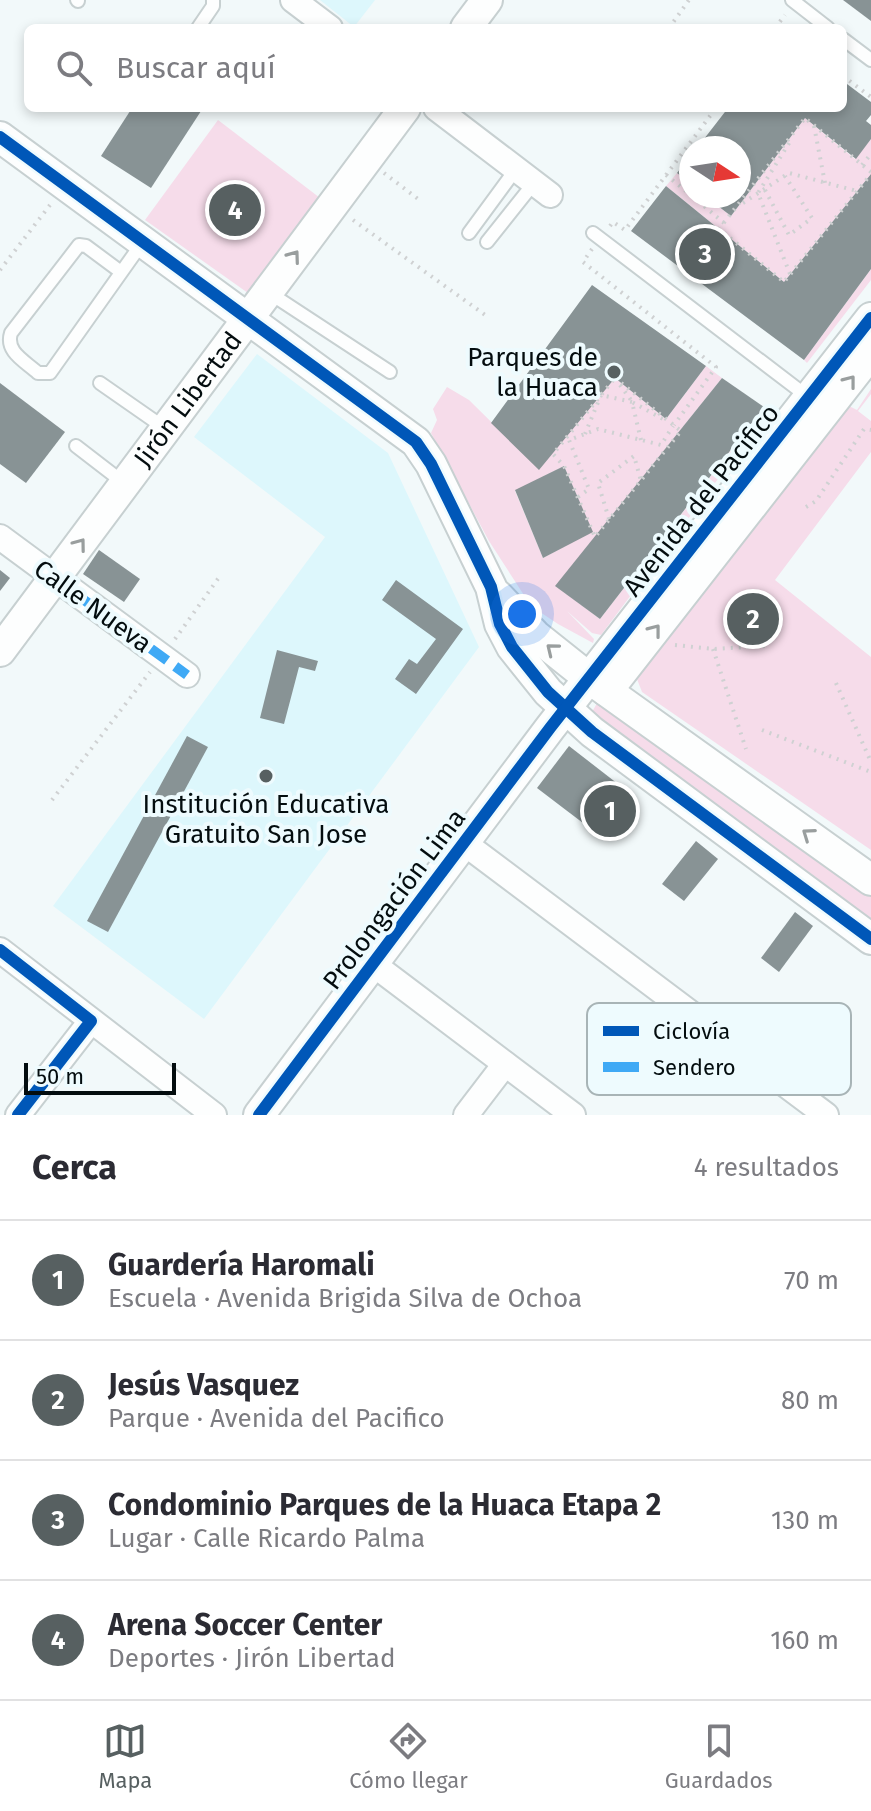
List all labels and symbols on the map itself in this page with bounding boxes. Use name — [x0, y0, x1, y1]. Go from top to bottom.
north arrow — [679, 136, 751, 208]
pin: 4 — [209, 180, 261, 240]
pin: 3 — [679, 224, 731, 284]
one-way arrow — [285, 250, 299, 265]
street label: Jirón Libertad — [128, 326, 249, 473]
place label: Parques de la Huaca — [467, 342, 598, 403]
marker: Parques de la Huaca — [605, 363, 623, 381]
one-way arrow — [840, 375, 854, 390]
street label: Avenida del Pacifico — [617, 398, 786, 602]
one-way arrow — [70, 538, 84, 553]
street label: Calle Nueva — [28, 553, 158, 659]
pin: 2 — [727, 589, 779, 649]
your location — [502, 594, 542, 634]
one-way arrow — [646, 624, 660, 639]
one-way arrow — [547, 644, 561, 659]
marker: Institución Educativa Gratuito San Jose — [257, 767, 275, 785]
pin: 1 — [584, 781, 636, 841]
place label: Institución Educativa Gratuito San Jose — [143, 789, 389, 850]
street label: Prolongación Lima — [316, 803, 472, 996]
one-way arrow — [802, 829, 817, 844]
legend — [587, 1003, 851, 1095]
text: Ciclovía — [653, 1018, 730, 1045]
text: Sendero — [653, 1054, 736, 1081]
scale bar — [24, 1059, 176, 1095]

